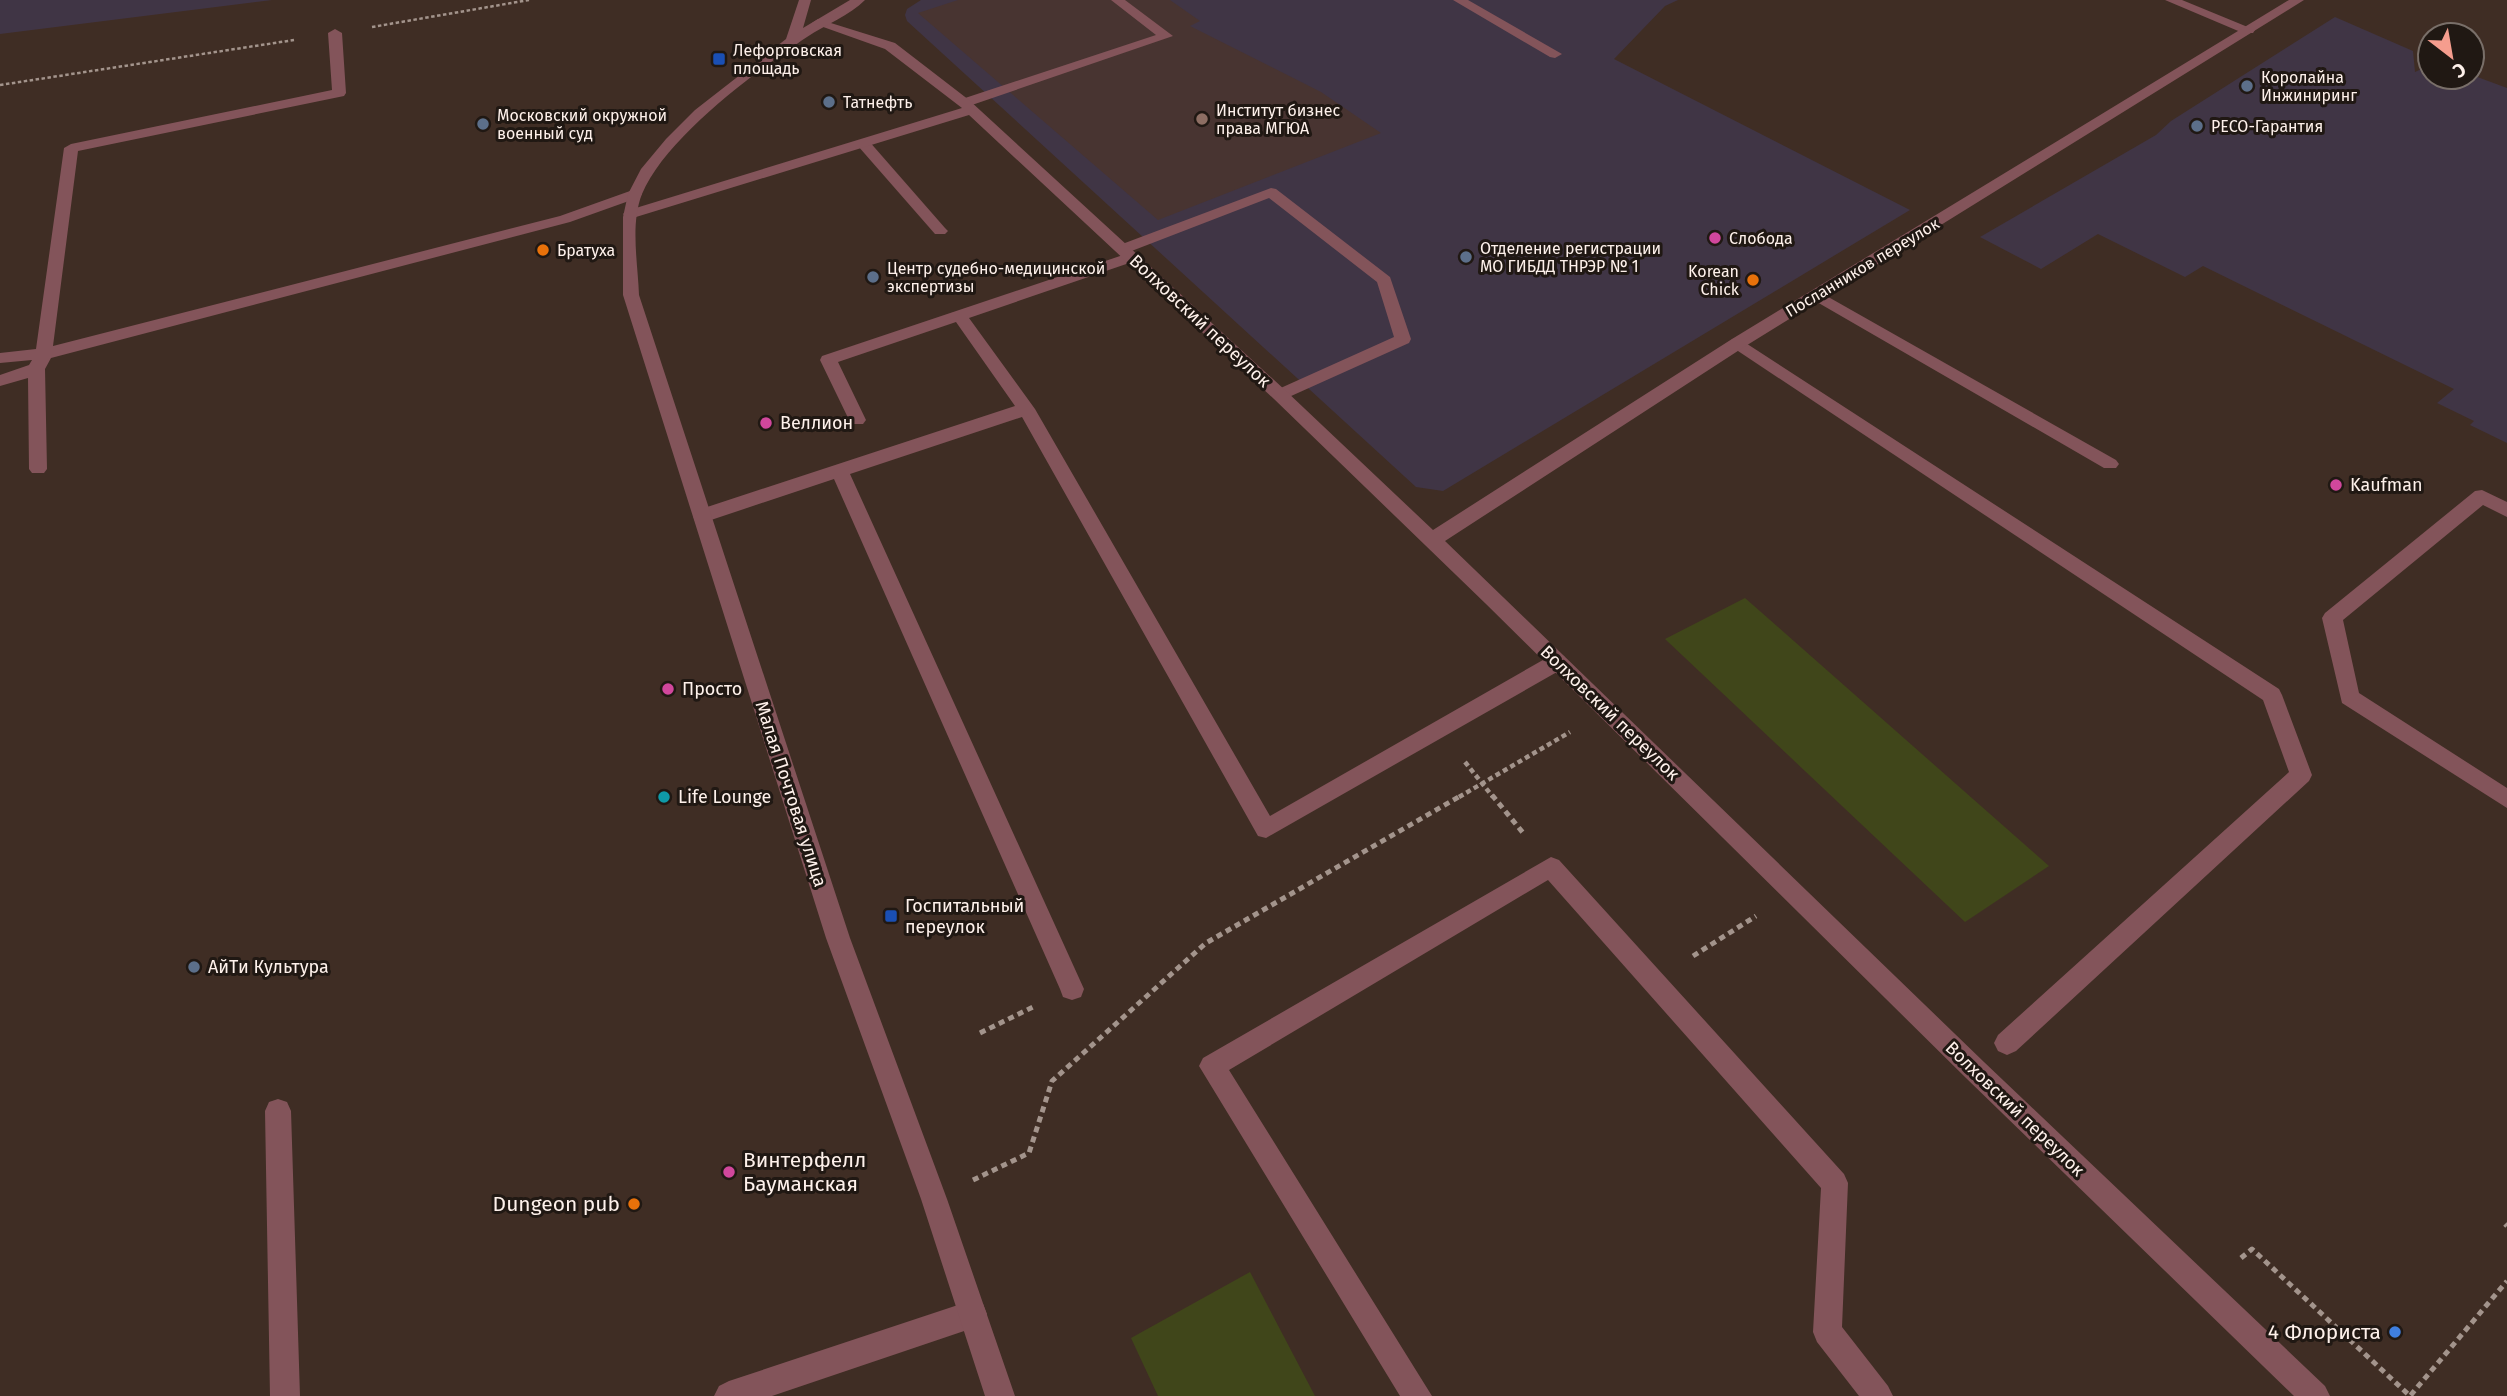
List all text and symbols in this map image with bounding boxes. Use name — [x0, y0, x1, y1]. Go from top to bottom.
north arrow — [2416, 21, 2486, 91]
place label: Лефортовская площадь — [733, 41, 842, 78]
marker: Лефортовская площадь — [711, 51, 727, 67]
text: С — [2449, 57, 2470, 83]
place label: Королайна Инжиниринг — [2261, 68, 2357, 105]
marker: Королайна Инжиниринг — [2239, 78, 2255, 94]
place label: Татнефть — [843, 93, 912, 112]
marker: Татнефть — [821, 94, 837, 110]
place label: Институт бизнес права МГЮА — [1216, 101, 1340, 138]
place label: Московский окружной военный суд — [497, 106, 667, 143]
marker: Институт бизнес права МГЮА — [1194, 111, 1210, 127]
marker: Московский окружной военный суд — [475, 116, 491, 132]
place label: РЕСО-Гарантия — [2211, 117, 2323, 136]
marker: РЕСО-Гарантия — [2189, 118, 2205, 134]
street label: Посланников переулок — [1782, 214, 1943, 321]
place label: Слобода — [1729, 229, 1793, 248]
marker: Слобода — [1707, 230, 1723, 246]
place label: Отделение регистрации МО ГИБДД ТНРЭР № 1 — [1480, 239, 1661, 276]
place label: Братуха — [557, 241, 615, 260]
marker: Братуха — [535, 242, 551, 258]
marker: Отделение регистрации МО ГИБДД ТНРЭР № 1 — [1458, 249, 1474, 265]
street label: Волховский переулок — [1125, 250, 1276, 393]
place label: Центр судебно-медицинской экспертизы — [887, 259, 1105, 296]
place label: Korean Chick — [1688, 262, 1740, 299]
marker: Центр судебно-медицинской экспертизы — [865, 269, 881, 285]
marker: Korean Chick — [1745, 272, 1761, 288]
place label: Веллион — [780, 412, 853, 434]
marker: Веллион — [758, 415, 774, 431]
place label: Kaufman — [2350, 474, 2423, 496]
marker: Kaufman — [2328, 477, 2344, 493]
street label: Волховский переулок — [1536, 641, 1685, 786]
place label: Просто — [682, 678, 742, 700]
marker: Просто — [660, 681, 676, 697]
street label: Малая Почтовая улица — [751, 698, 831, 890]
place label: Life Lounge — [678, 786, 771, 808]
marker: Life Lounge — [656, 789, 672, 805]
place label: Госпитальный переулок — [905, 895, 1024, 938]
marker: Госпитальный переулок — [883, 908, 899, 924]
place label: АйТи Культура — [208, 956, 329, 978]
marker: АйТи Культура — [186, 959, 202, 975]
street label: Волховский переулок — [1941, 1037, 2090, 1182]
place label: Винтерфелл Бауманская — [743, 1147, 866, 1197]
marker: Винтерфелл Бауманская — [721, 1164, 737, 1180]
place label: Dungeon pub — [493, 1191, 620, 1217]
marker: Dungeon pub — [626, 1196, 642, 1212]
place label: 4 Флориста — [2268, 1319, 2381, 1345]
marker: 4 Флориста — [2387, 1324, 2403, 1340]

